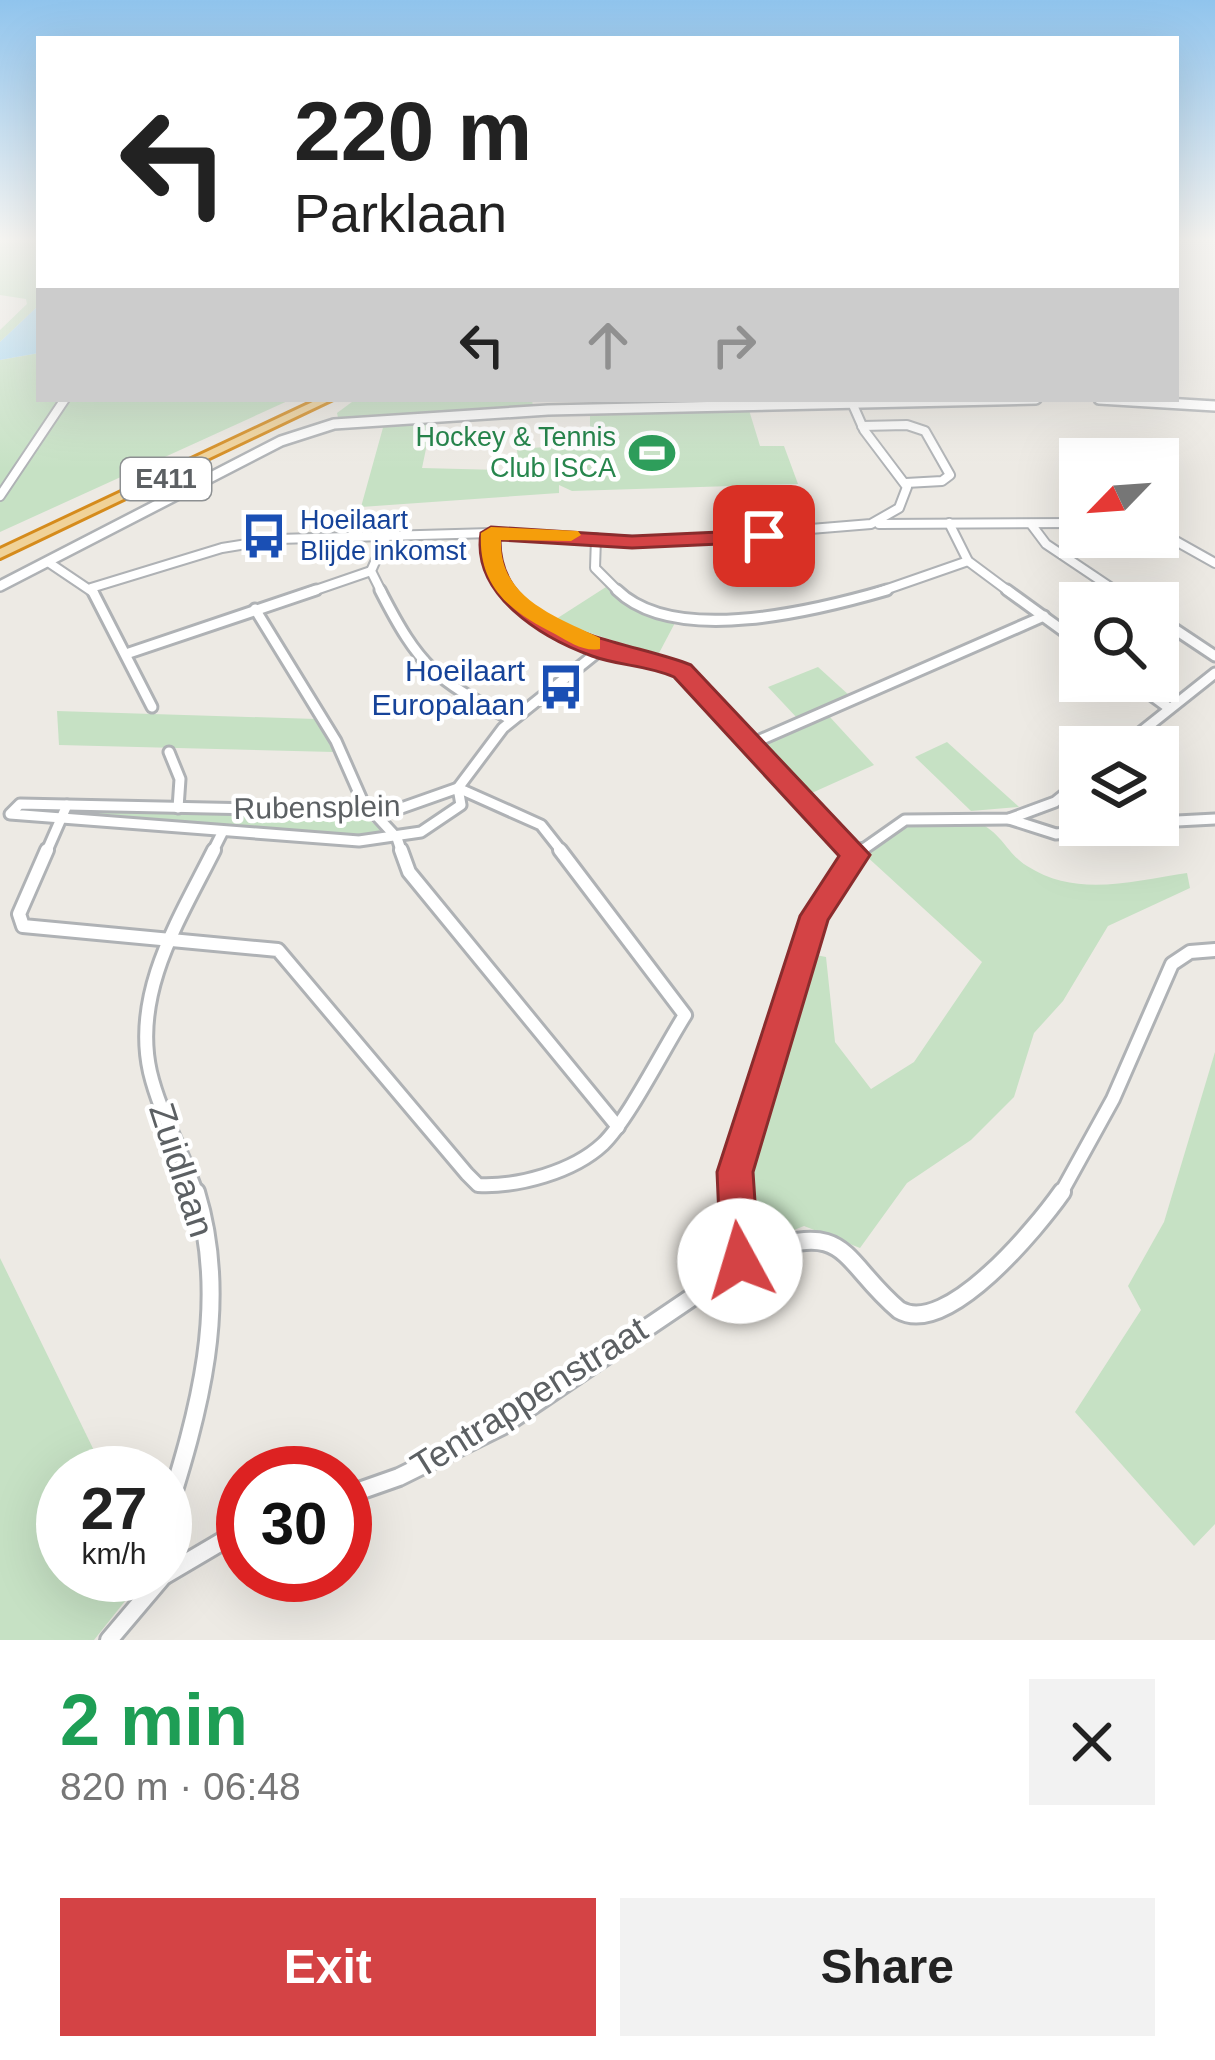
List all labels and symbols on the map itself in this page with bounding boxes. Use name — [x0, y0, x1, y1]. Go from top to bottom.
place label: Hockey & Tennis Club ISCA — [415, 422, 616, 483]
sports icon: Hockey & Tennis Club ISCA — [627, 428, 677, 478]
north arrow — [1059, 438, 1179, 558]
road number: E411 — [121, 458, 211, 500]
pin — [713, 485, 815, 587]
place label: Hoeilaart Blijde inkomst — [300, 505, 467, 566]
bus stop icon: Hoeilaart Blijde inkomst — [239, 511, 289, 561]
place label: Hoeilaart Europalaan — [372, 654, 526, 721]
bus stop icon: Hoeilaart Europalaan — [536, 662, 586, 712]
street label: Rubensplein — [233, 789, 401, 825]
street label: Zuidlaan — [141, 1098, 223, 1242]
position arrow — [677, 1198, 803, 1324]
street label: Tentrappenstraat — [404, 1308, 654, 1486]
speed limit sign: 30 — [216, 1446, 372, 1602]

